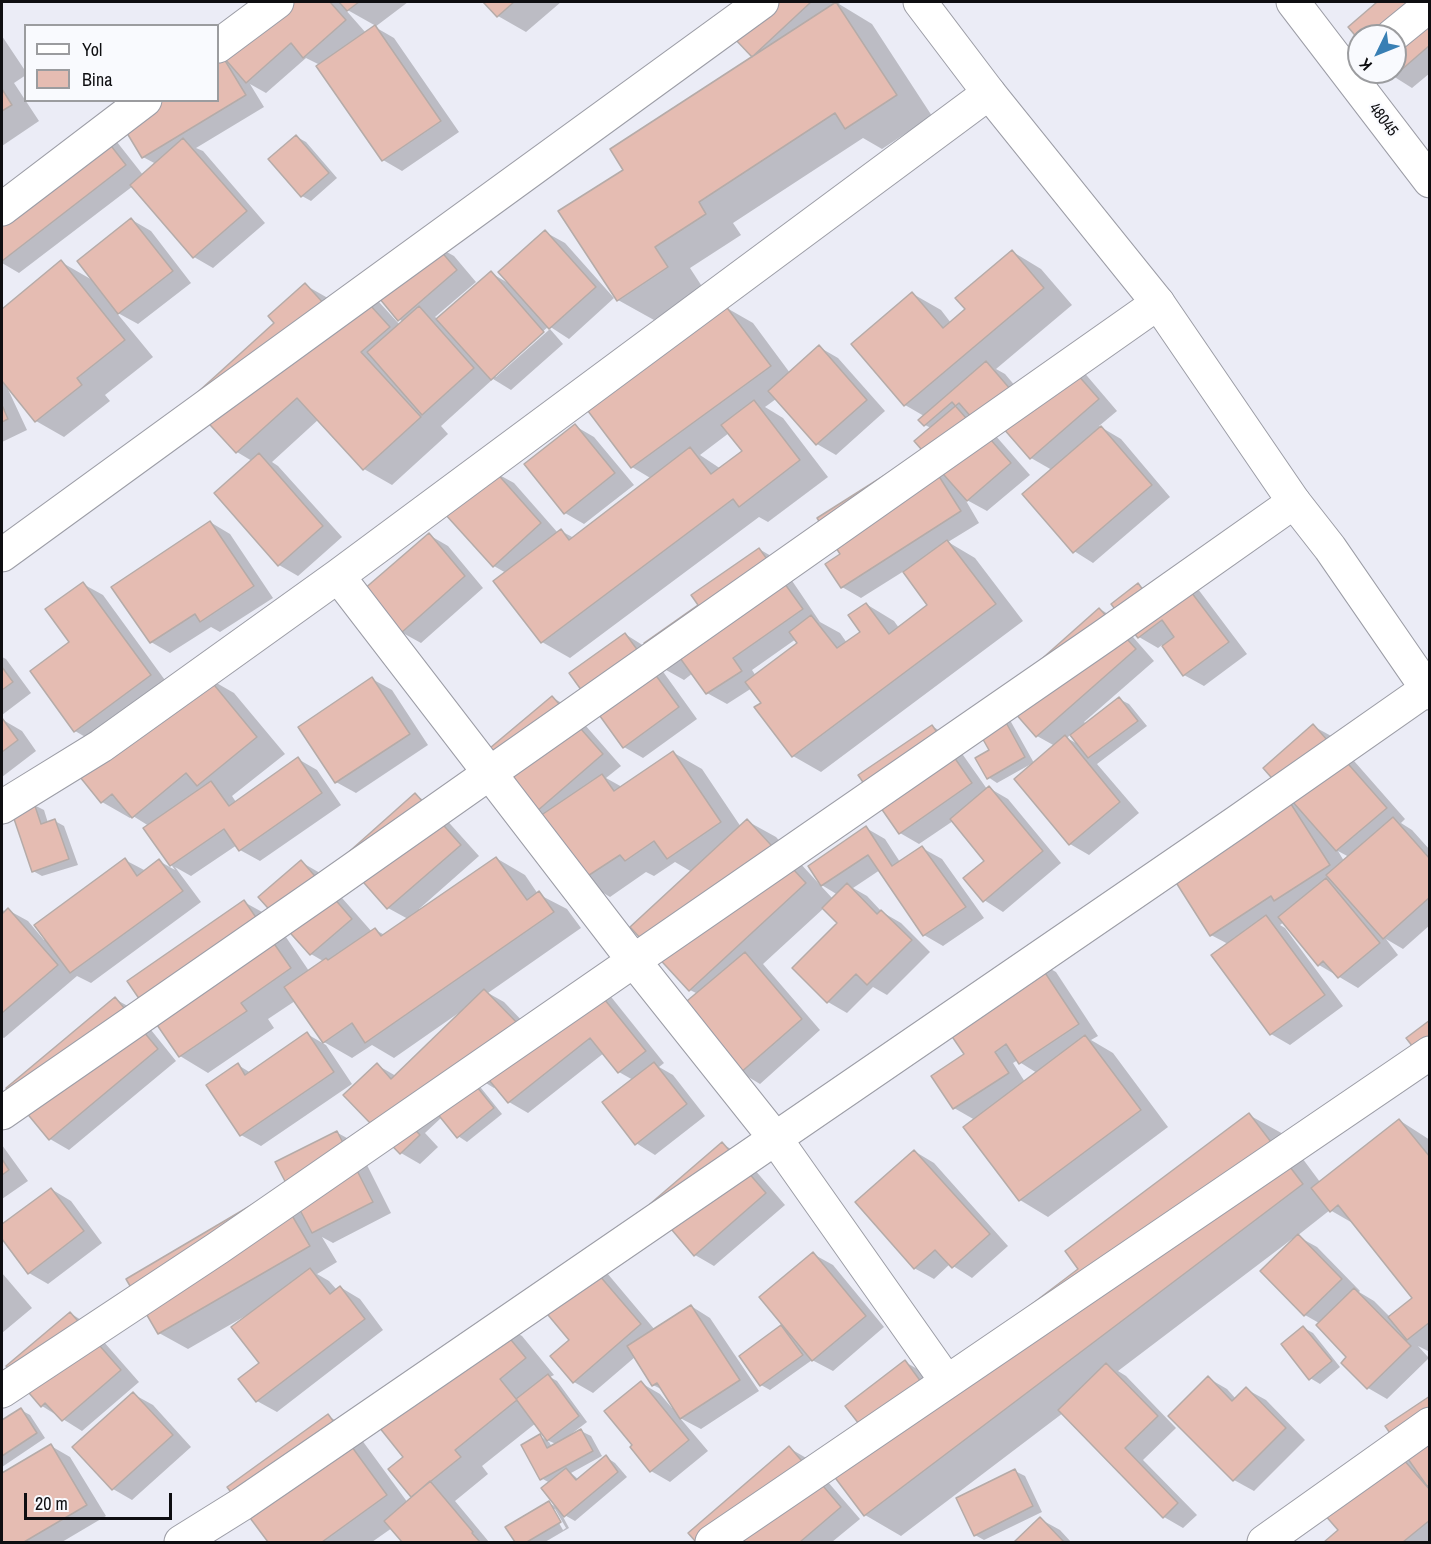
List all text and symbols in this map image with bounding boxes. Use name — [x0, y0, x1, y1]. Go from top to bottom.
legend — [24, 24, 219, 102]
north arrow — [1347, 24, 1407, 84]
text: Yol — [82, 37, 102, 62]
text: K — [1354, 54, 1377, 76]
text: Bina — [82, 67, 112, 92]
street label: 48045 — [1364, 100, 1402, 140]
scale bar — [27, 1481, 176, 1519]
text: 20 m — [35, 1491, 68, 1516]

